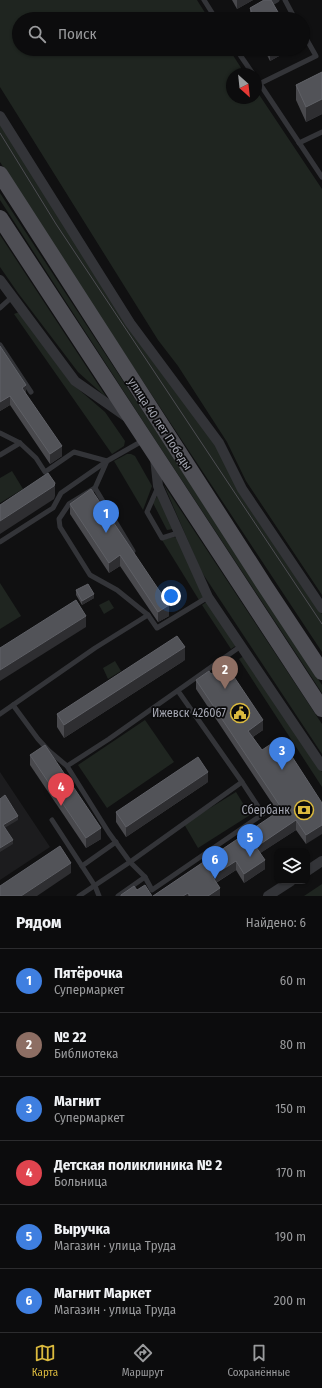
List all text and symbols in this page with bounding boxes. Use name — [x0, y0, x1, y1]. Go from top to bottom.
search box — [12, 12, 310, 56]
icon: search — [26, 23, 48, 45]
text: Поиск — [58, 25, 96, 43]
north arrow — [226, 68, 262, 104]
street label: улица 40 лет Победы — [125, 375, 195, 473]
pin: 1 — [93, 500, 119, 533]
your location — [161, 586, 181, 606]
pin: 2 — [212, 656, 238, 689]
public building icon: Ижевск 426067 — [229, 702, 251, 724]
place label: Ижевск 426067 — [152, 706, 226, 720]
pin: 3 — [269, 737, 295, 770]
pin: 4 — [48, 773, 74, 806]
bank icon: Сбербанк — [293, 799, 315, 821]
place label: Сбербанк — [242, 803, 290, 817]
pin: 5 — [237, 824, 263, 857]
pin: 6 — [202, 846, 228, 879]
map controls — [274, 848, 310, 884]
button: layers — [274, 848, 310, 884]
text: Рядом — [16, 912, 61, 933]
text: Найдено: 6 — [246, 915, 306, 930]
text: Пятёрочка — [54, 964, 123, 982]
text: 1 — [26, 973, 32, 988]
text: 60 m — [280, 973, 306, 988]
text: Супермаркет — [54, 982, 125, 997]
text: № 22 — [54, 1028, 86, 1046]
text: 2 — [26, 1037, 32, 1052]
text: 80 m — [280, 1037, 306, 1052]
text: Библиотека — [54, 1046, 118, 1061]
text: Магнит — [54, 1092, 101, 1110]
text: 3 — [26, 1101, 32, 1116]
text: 150 m — [275, 1101, 306, 1116]
text: Супермаркет — [54, 1110, 125, 1125]
text: Детская поликлиника № 2 — [54, 1156, 222, 1174]
text: 4 — [26, 1165, 32, 1180]
text: 170 m — [276, 1165, 306, 1180]
text: Больница — [54, 1174, 107, 1189]
text: Выручка — [54, 1220, 110, 1238]
text: 5 — [26, 1229, 32, 1244]
text: 190 m — [275, 1229, 306, 1244]
text: Магазин · улица Труда — [54, 1238, 176, 1253]
text: Магнит Маркет — [54, 1284, 151, 1302]
text: 6 — [26, 1293, 32, 1308]
text: 200 m — [274, 1293, 306, 1308]
text: Магазин · улица Труда — [54, 1302, 176, 1317]
tab: Карта — [32, 1342, 58, 1379]
tab: Маршрут — [122, 1342, 164, 1379]
tab: Сохранённые — [227, 1342, 290, 1379]

